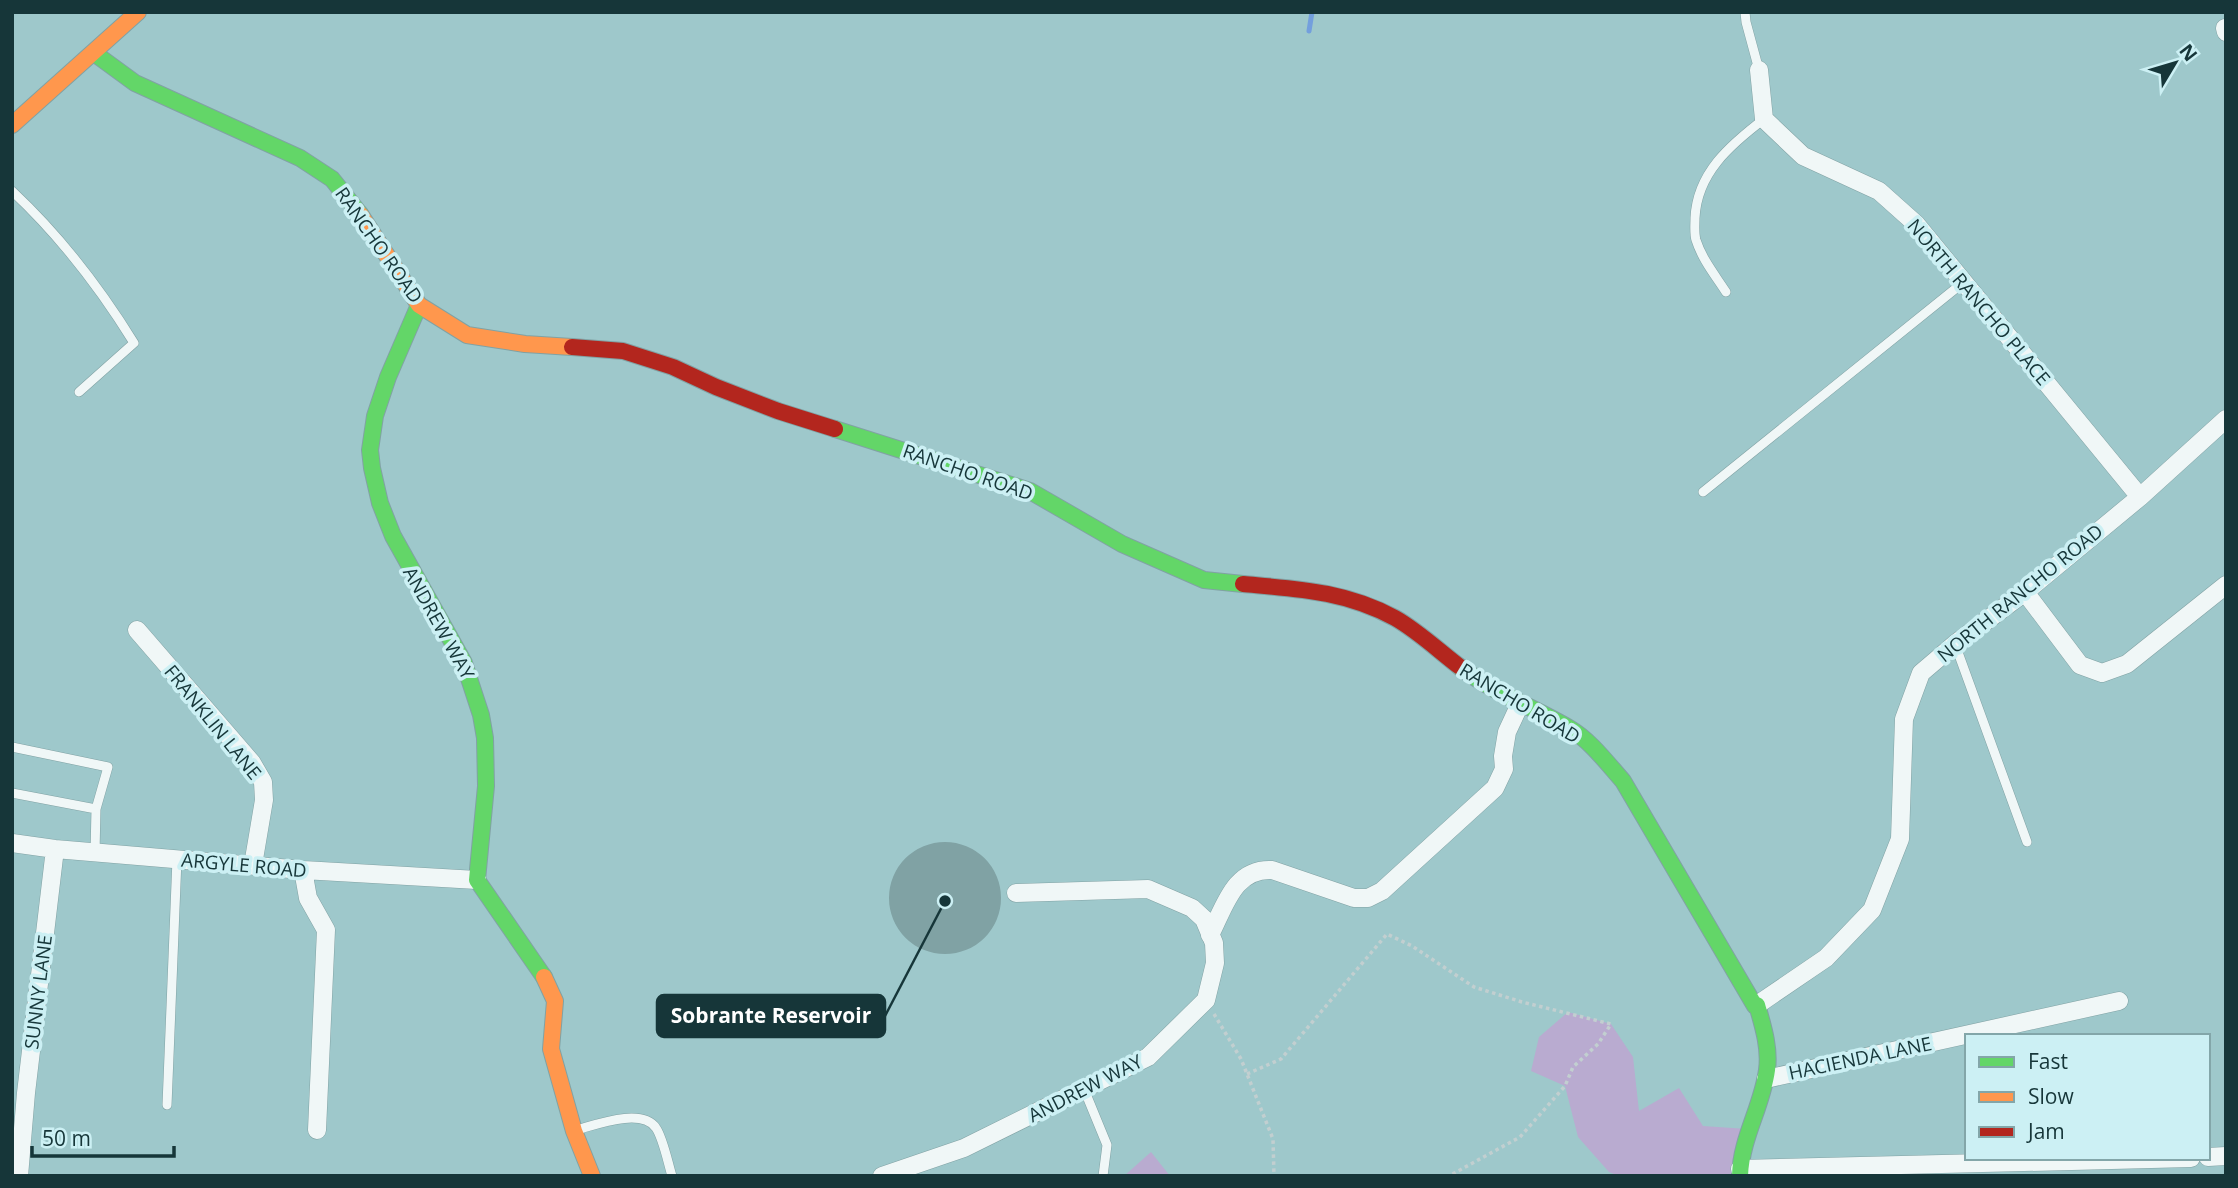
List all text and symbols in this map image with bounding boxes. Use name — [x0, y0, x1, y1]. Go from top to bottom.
north arrow — [2140, 28, 2210, 98]
text: N — [2173, 38, 2203, 67]
street label: RANCHO ROAD — [329, 182, 429, 308]
street label: NORTH RANCHO PLACE — [1902, 213, 2056, 391]
street label: RANCHO ROAD — [899, 438, 1037, 506]
street label: NORTH RANCHO ROAD — [1932, 518, 2108, 668]
street label: ANDREW WAY — [397, 562, 481, 684]
street label: RANCHO ROAD — [1455, 657, 1585, 749]
street label: FRANKLIN LANE — [159, 659, 267, 785]
street label: ARGYLE ROAD — [180, 847, 308, 883]
street label: SUNNY LANE — [18, 933, 58, 1051]
callout: Sobrante Reservoir — [657, 995, 885, 1037]
text: Sobrante Reservoir — [671, 1001, 872, 1029]
street label: HACIENDA LANE — [1786, 1030, 1934, 1086]
legend — [1965, 1034, 2210, 1160]
text: Fast — [2028, 1047, 2068, 1075]
street label: ANDREW WAY — [1023, 1048, 1147, 1128]
text: Slow — [2028, 1082, 2074, 1110]
scale bar — [32, 1114, 173, 1158]
text: Jam — [2026, 1117, 2065, 1145]
text: 50 m — [42, 1124, 91, 1152]

